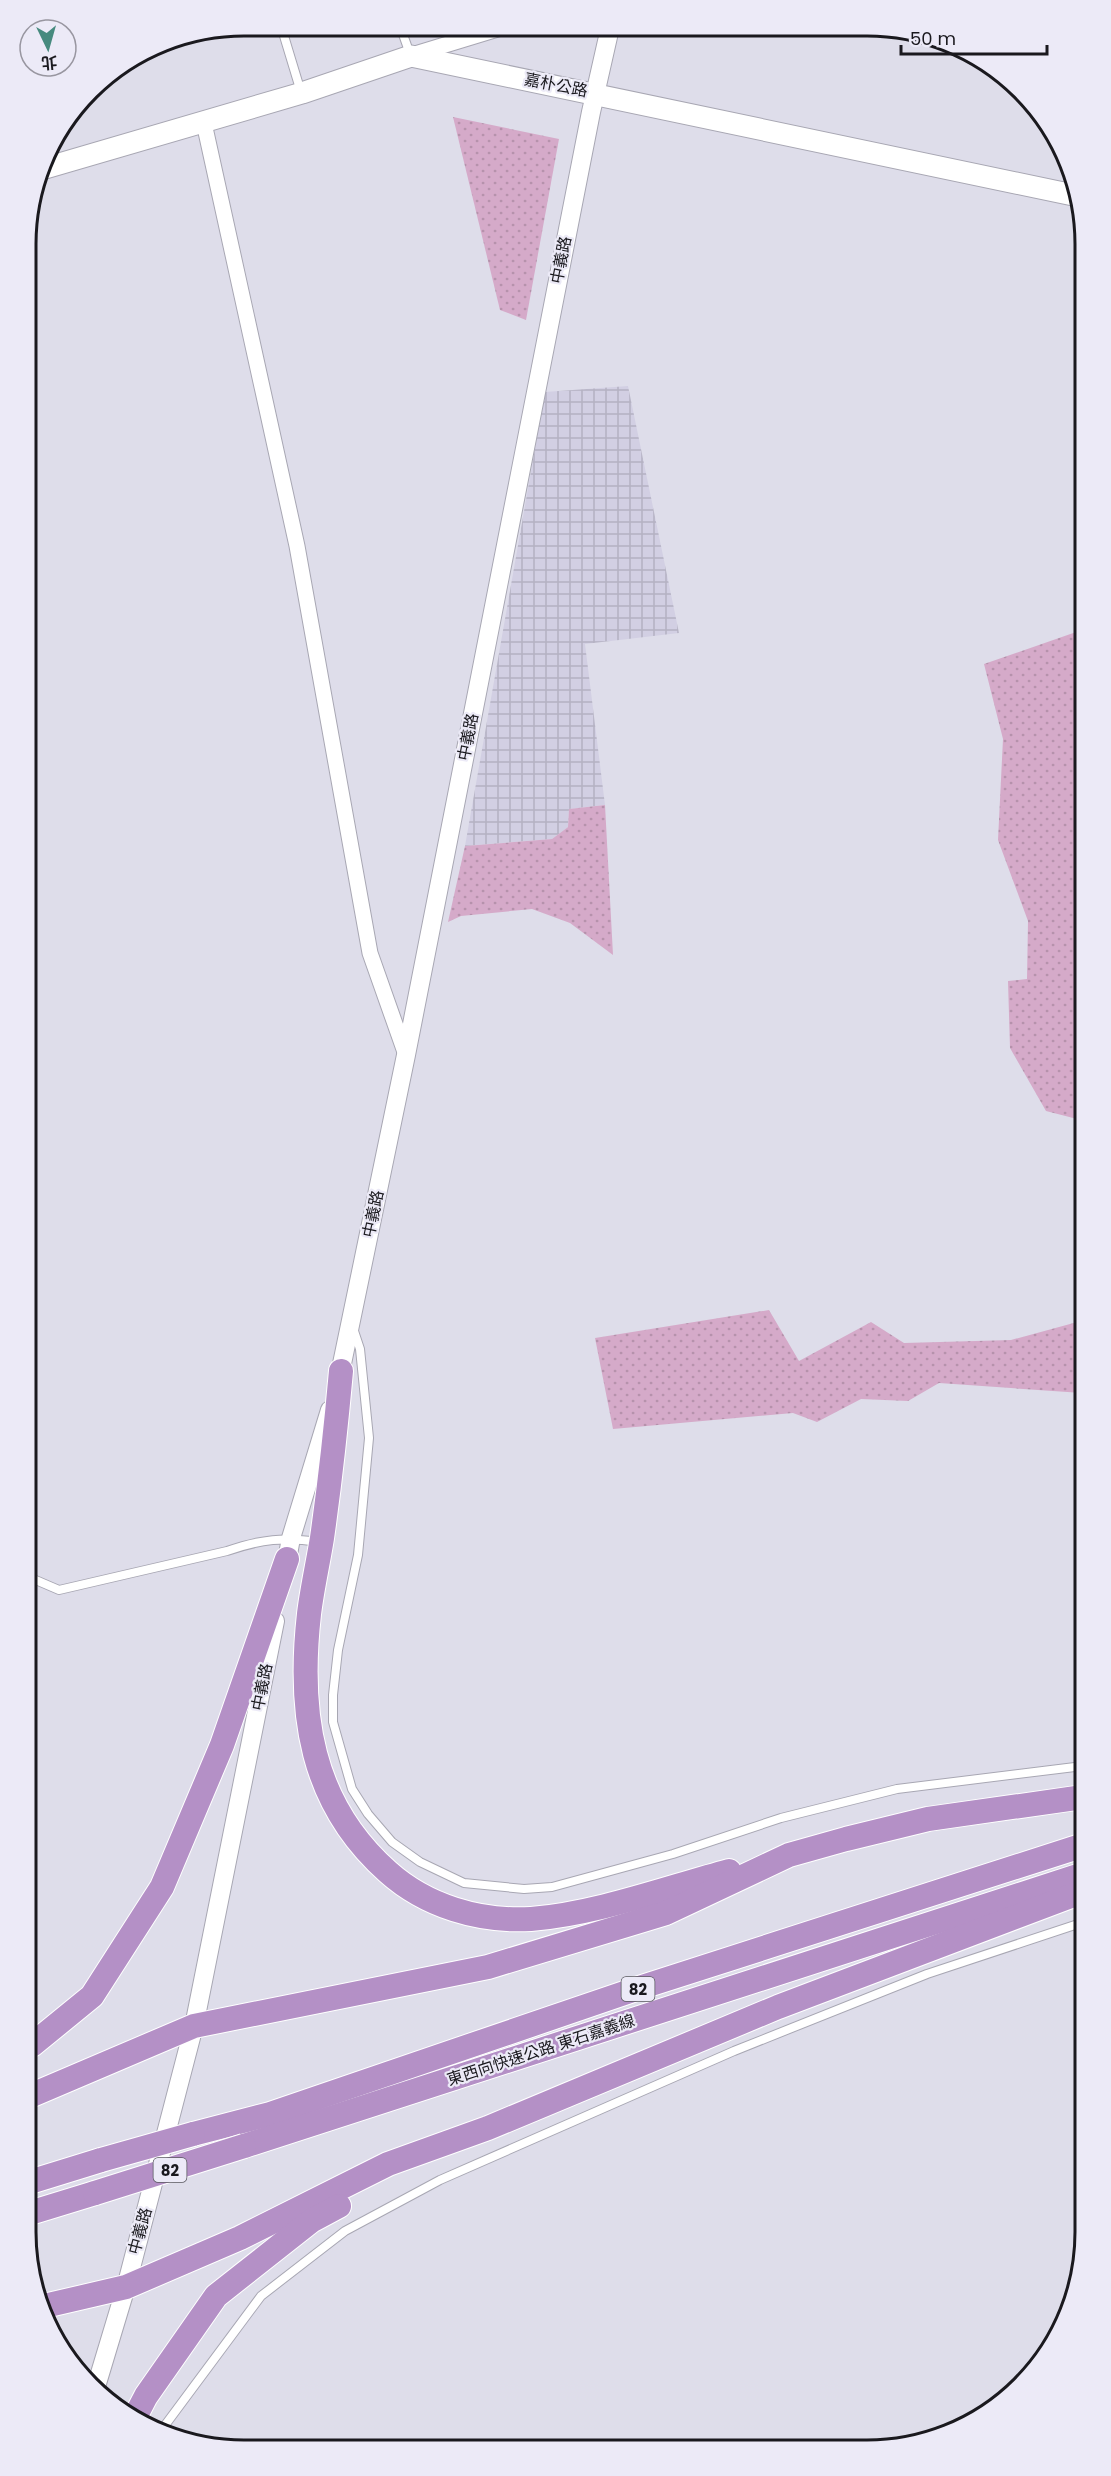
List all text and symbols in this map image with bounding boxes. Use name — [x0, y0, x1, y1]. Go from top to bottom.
north arrow — [18, 18, 78, 78]
scale bar — [901, 18, 1046, 56]
text: 50 m — [910, 26, 956, 51]
text: 北 — [40, 50, 58, 75]
street label: 嘉朴公路 — [522, 68, 590, 102]
street label: 中義路 — [545, 234, 577, 286]
street label: 中義路 — [452, 711, 484, 763]
street label: 中義路 — [357, 1188, 389, 1240]
street label: 中義路 — [246, 1661, 278, 1713]
road number: 82 — [622, 1977, 654, 2001]
street label: 東西向快速公路 東石嘉義線 — [444, 2009, 638, 2091]
road number: 82 — [154, 2158, 186, 2182]
street label: 中義路 — [123, 2205, 157, 2257]

